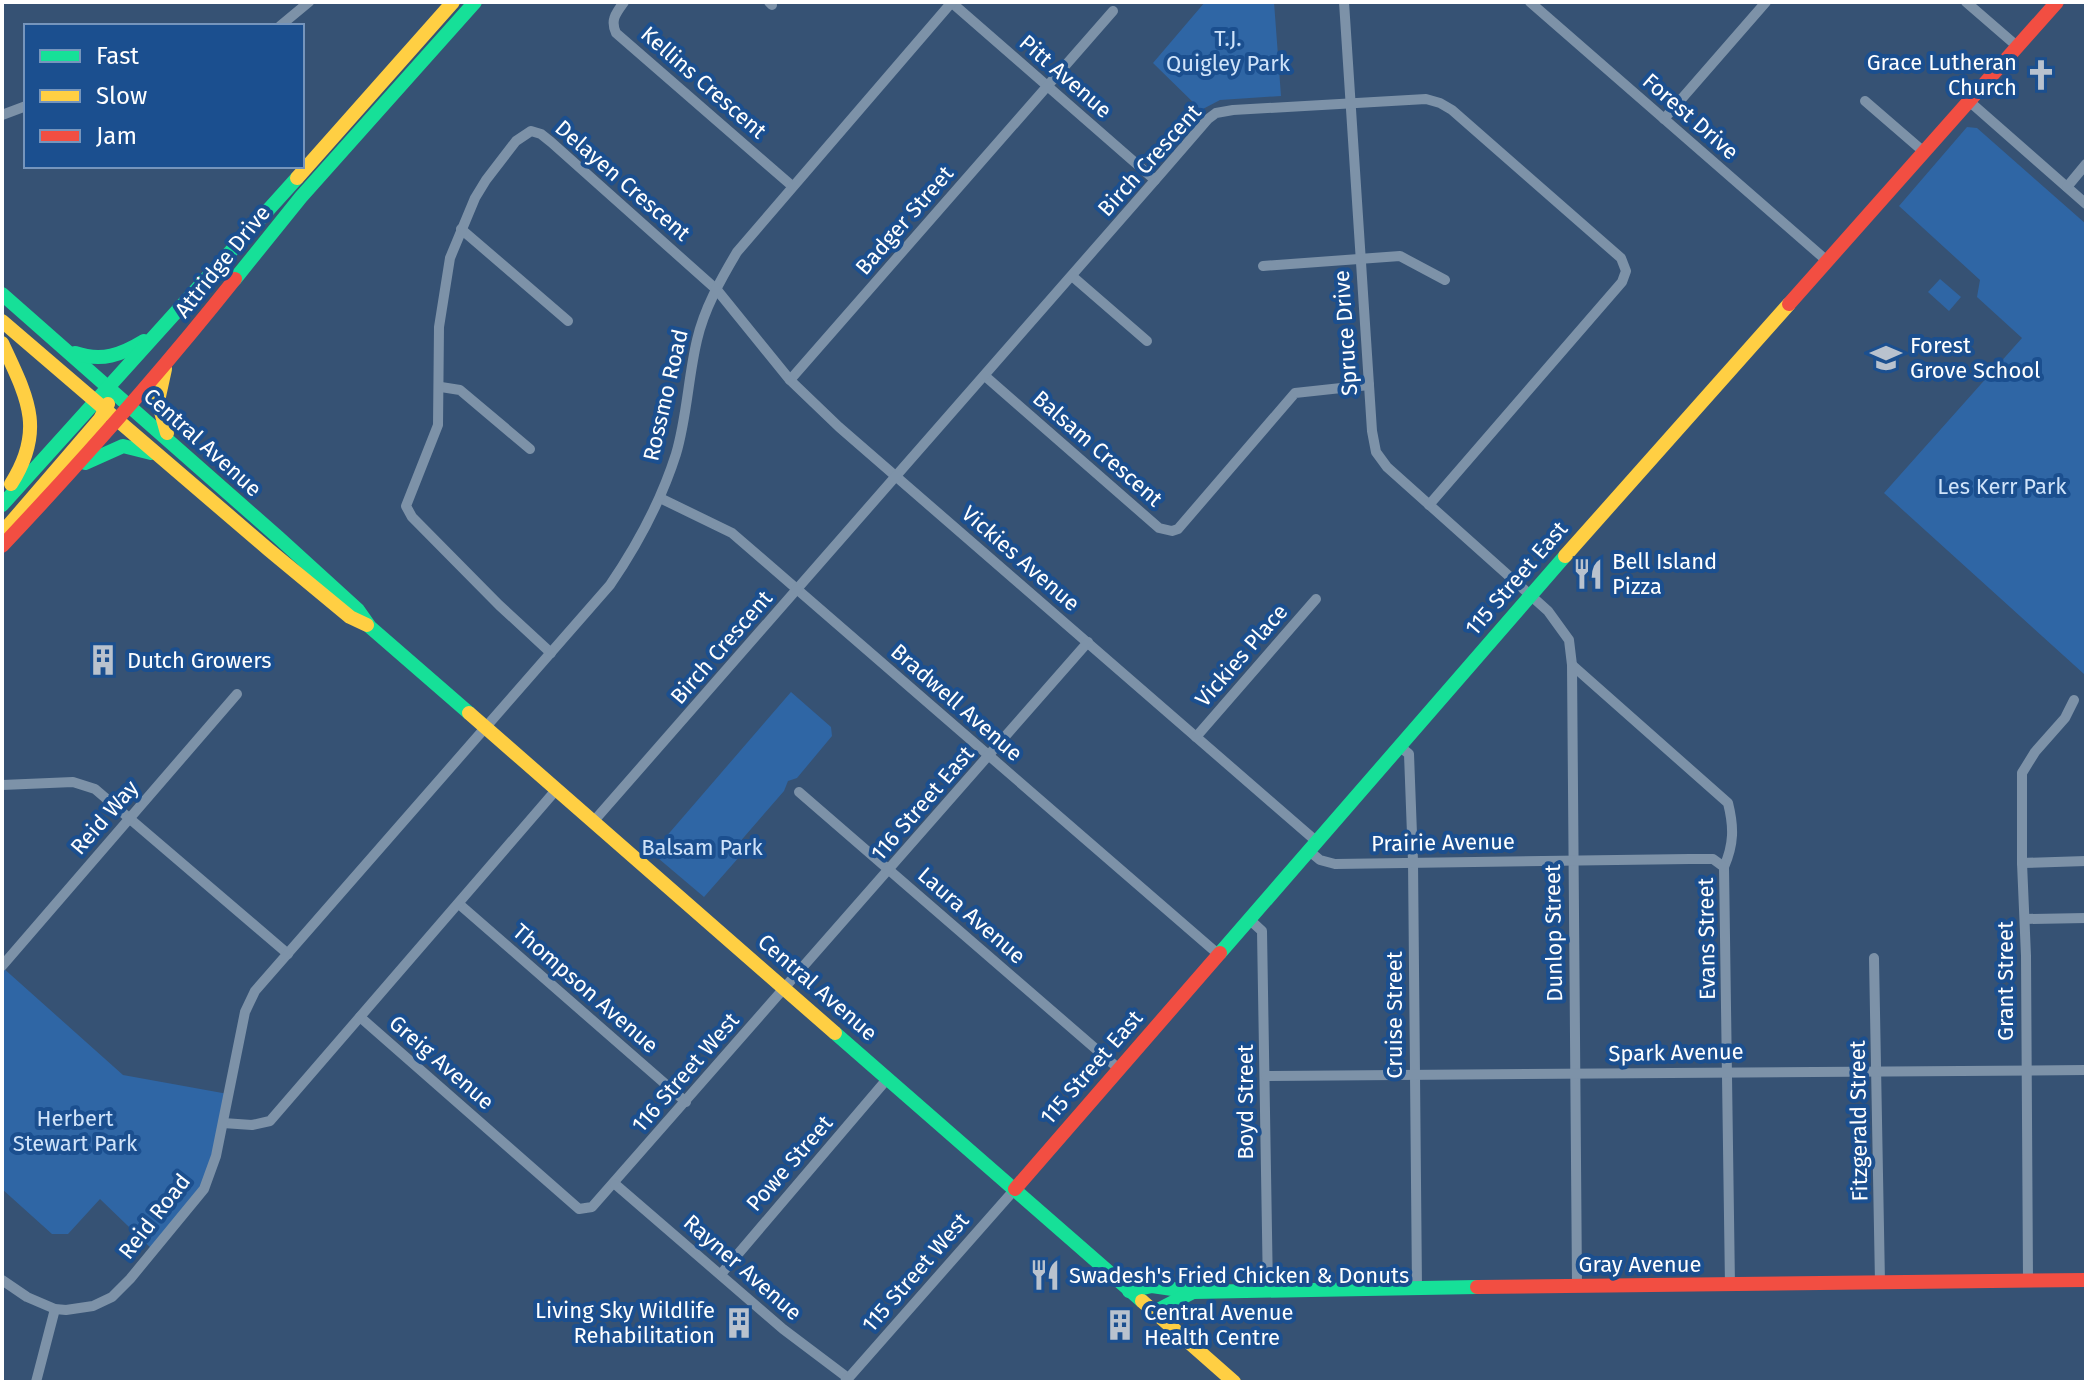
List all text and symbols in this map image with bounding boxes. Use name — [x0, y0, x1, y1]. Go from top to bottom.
street label: Kellins Crescent — [635, 20, 772, 144]
legend — [24, 24, 304, 168]
park label: T.J. Quigley Park — [1166, 25, 1291, 77]
street label: Pitt Avenue — [1014, 29, 1117, 124]
text: Fast — [96, 42, 139, 70]
place label: Grace Lutheran Church — [1867, 49, 2017, 101]
church icon: Grace Lutheran Church — [2024, 58, 2058, 92]
street label: Forest Drive — [1637, 67, 1744, 165]
text: Slow — [96, 82, 147, 110]
street label: Birch Crescent — [1092, 99, 1207, 222]
street label: Delayen Crescent — [549, 114, 696, 247]
text: Jam — [96, 122, 137, 150]
street label: Badger Street — [850, 160, 959, 280]
street label: Attridge Drive — [169, 200, 276, 323]
street label: Spruce Drive — [1328, 269, 1363, 397]
street label: Rossmo Road — [637, 327, 694, 464]
place label: Forest Grove School — [1910, 332, 2041, 384]
school or university icon: Forest Grove School — [1869, 341, 1903, 375]
street label: Central Avenue — [138, 382, 267, 502]
street label: Balsam Crescent — [1027, 385, 1168, 512]
park label: Les Kerr Park — [1937, 473, 2067, 500]
street label: Vickies Avenue — [956, 500, 1085, 617]
street label: 115 Street East — [1459, 516, 1573, 641]
place label: Bell Island Pizza — [1612, 548, 1717, 600]
restaurant icon: Bell Island Pizza — [1571, 557, 1605, 591]
street label: Birch Crescent — [665, 585, 778, 710]
street label: Vickies Place — [1189, 598, 1293, 712]
street label: Bradwell Avenue — [885, 638, 1028, 767]
building icon: Dutch Growers — [86, 643, 120, 677]
place label: Dutch Growers — [127, 647, 272, 674]
street label: 116 Street East — [865, 740, 980, 866]
street label: Reid Way — [65, 774, 144, 860]
street label: Prairie Avenue — [1371, 828, 1515, 857]
park label: Balsam Park — [641, 834, 764, 861]
street label: Laura Avenue — [912, 861, 1031, 970]
street label: Dunlop Street — [1539, 864, 1568, 1002]
street label: Evans Street — [1692, 877, 1721, 1000]
street label: Thompson Avenue — [507, 918, 664, 1059]
street label: Grant Street — [1992, 921, 2019, 1041]
street label: Central Avenue — [752, 928, 883, 1047]
street label: Cruise Street — [1381, 951, 1408, 1079]
street label: 115 Street East — [1034, 1005, 1148, 1130]
street label: 116 Street West — [626, 1007, 745, 1138]
street label: Greig Avenue — [384, 1009, 500, 1115]
street label: Spark Avenue — [1608, 1038, 1744, 1067]
street label: Fitzgerald Street — [1844, 1040, 1873, 1202]
street label: Boyd Street — [1232, 1044, 1259, 1160]
park label: Herbert Stewart Park — [13, 1105, 138, 1157]
street label: Powe Street — [740, 1110, 838, 1217]
street label: Reid Road — [113, 1168, 196, 1264]
street label: 115 Street West — [856, 1207, 975, 1338]
street label: Rayner Avenue — [678, 1209, 807, 1326]
street label: Gray Avenue — [1579, 1251, 1701, 1278]
restaurant icon: Swadesh's Fried Chicken & Donuts — [1028, 1258, 1062, 1292]
place label: Swadesh's Fried Chicken & Donuts — [1069, 1262, 1409, 1289]
place label: Living Sky Wildlife Rehabilitation — [535, 1297, 715, 1349]
place label: Central Avenue Health Centre — [1144, 1299, 1293, 1351]
building icon: Living Sky Wildlife Rehabilitation — [722, 1306, 756, 1340]
building icon: Central Avenue Health Centre — [1103, 1308, 1137, 1342]

